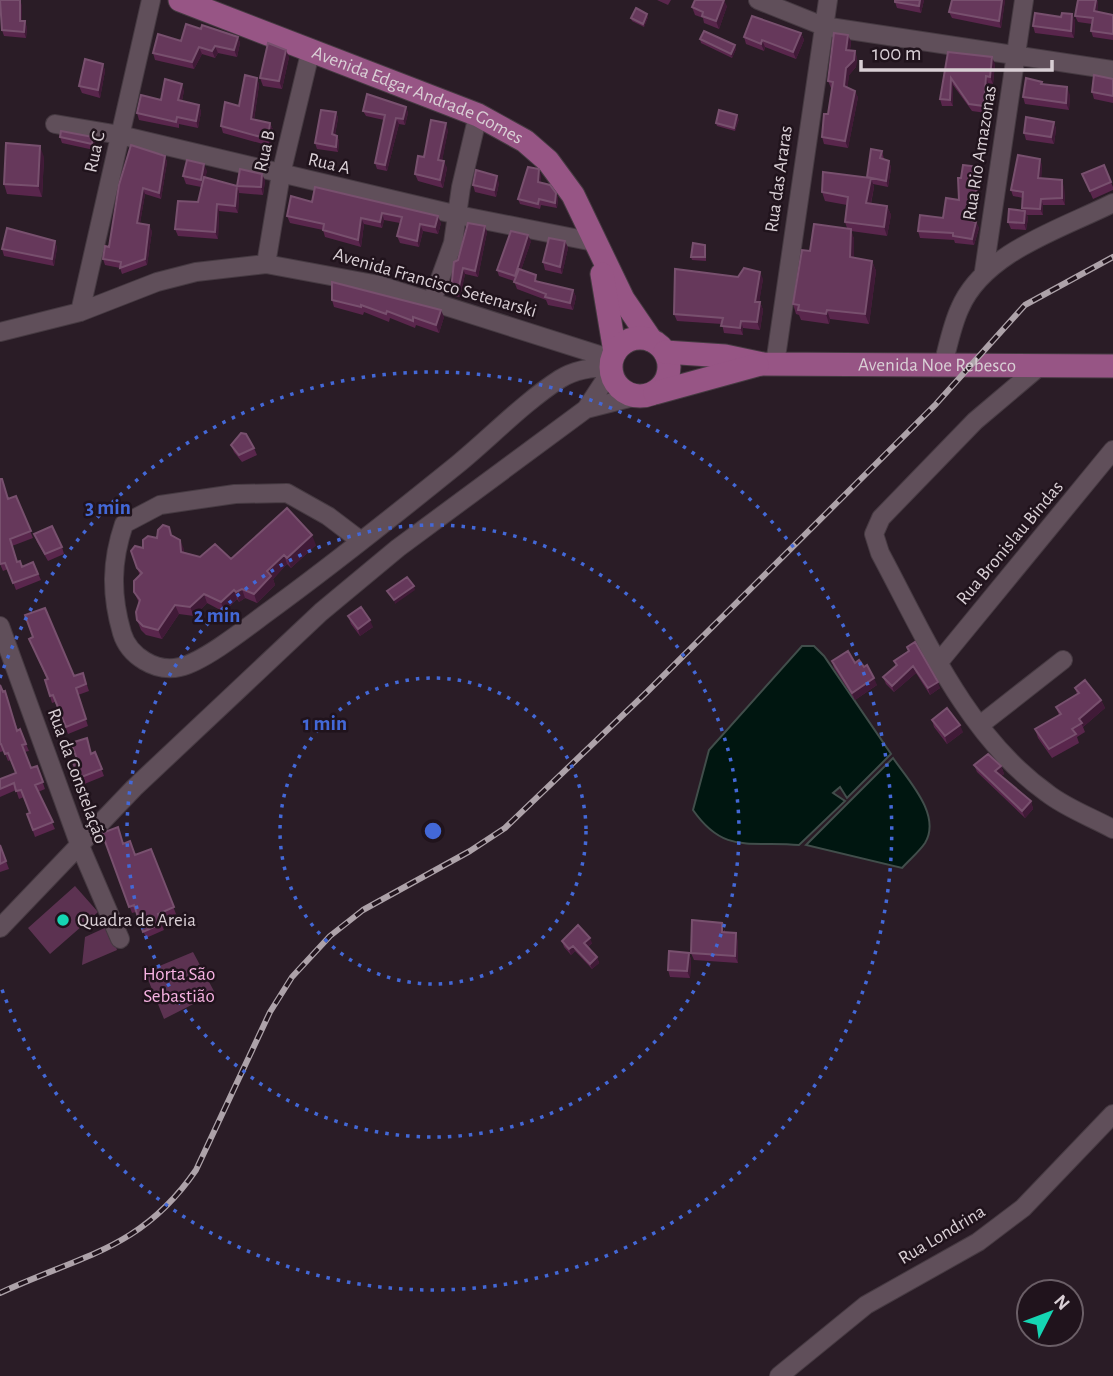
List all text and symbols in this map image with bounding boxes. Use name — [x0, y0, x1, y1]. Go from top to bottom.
scale bar — [861, 28, 1052, 72]
street label: Avenida Edgar Andrade Gomes — [310, 42, 526, 148]
text: 100 m — [872, 43, 922, 64]
street label: Rua Rio Amazonas — [960, 84, 1000, 222]
street label: Rua das Araras — [762, 124, 796, 234]
street label: Rua B — [251, 128, 279, 174]
street label: Rua C — [81, 130, 109, 174]
street label: Rua A — [306, 150, 352, 178]
street label: Avenida Francisco Setenarski — [331, 245, 539, 321]
street label: Avenida Noe Rebesco — [858, 355, 1016, 375]
street label: Rua Bronislau Bindas — [953, 478, 1067, 608]
text: 3 min — [85, 497, 131, 518]
text: 2 min — [194, 605, 240, 626]
street label: Rua da Constelação — [44, 706, 110, 846]
text: 1 min — [303, 713, 347, 734]
centre of rings — [421, 819, 445, 843]
place label: Quadra de Areia — [77, 911, 196, 930]
marker: Quadra de Areia — [55, 912, 71, 928]
park label: Horta São Sebastião — [143, 965, 215, 1006]
street label: Rua Londrina — [895, 1202, 989, 1268]
north arrow — [1015, 1278, 1085, 1348]
text: N — [1050, 1291, 1073, 1314]

